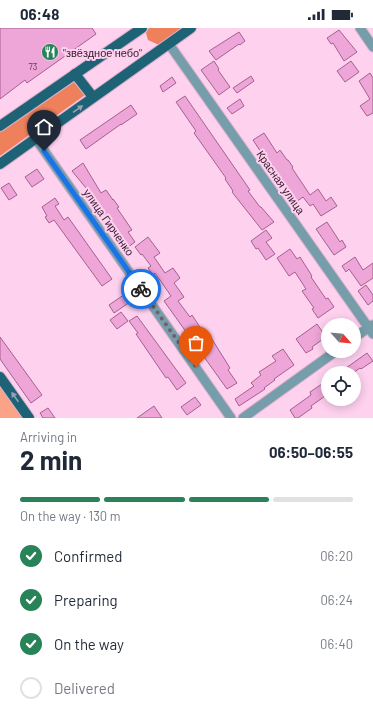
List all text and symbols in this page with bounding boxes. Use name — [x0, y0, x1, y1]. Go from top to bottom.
text: 06:48 — [20, 5, 59, 23]
restaurant icon: "звёздное небо" — [40, 42, 60, 62]
place label: "звёздное небо" — [63, 46, 142, 59]
house number: 73 — [29, 61, 38, 72]
one-way arrow — [72, 105, 83, 113]
pin — [27, 110, 61, 151]
icon: home — [33, 116, 55, 138]
street label: Красная улица — [254, 148, 308, 217]
street label: улица Гирченко — [81, 186, 137, 258]
courier — [121, 269, 161, 309]
icon: bike — [130, 278, 152, 300]
north arrow — [321, 318, 361, 358]
map controls — [321, 318, 361, 406]
pin — [179, 326, 213, 367]
icon: bag — [185, 332, 207, 354]
button: locate — [321, 366, 361, 406]
one-way arrow — [11, 392, 19, 403]
text: Arriving in — [20, 429, 77, 445]
text: 06:50–06:55 — [269, 443, 353, 461]
text: 2 min — [20, 444, 82, 475]
text: On the way · 130 m — [20, 508, 121, 524]
icon: check — [20, 545, 42, 567]
text: Confirmed — [54, 547, 122, 565]
text: 06:20 — [320, 548, 353, 564]
icon: check — [20, 589, 42, 611]
text: Preparing — [54, 591, 118, 609]
text: 06:24 — [320, 592, 353, 608]
icon: check — [20, 633, 42, 655]
text: On the way — [54, 635, 124, 653]
text: 06:40 — [320, 636, 353, 652]
text: Delivered — [54, 679, 115, 697]

